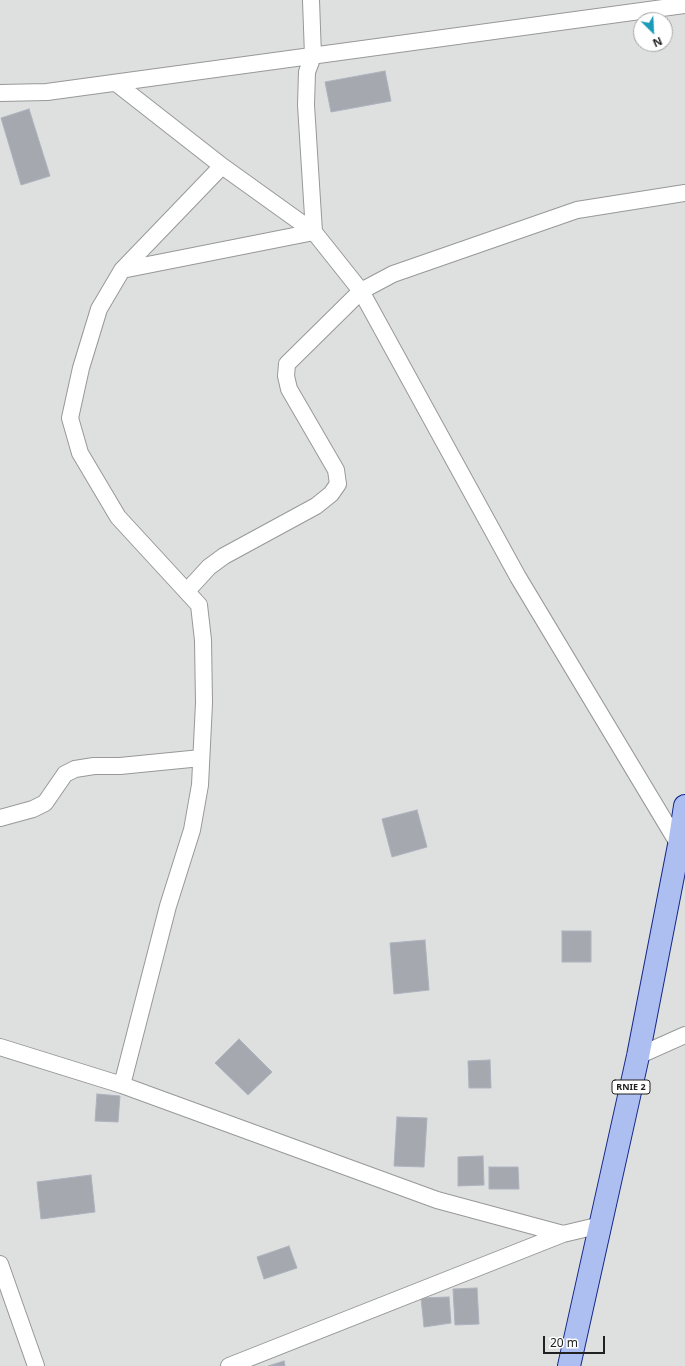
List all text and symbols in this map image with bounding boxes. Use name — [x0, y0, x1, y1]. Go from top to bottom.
north arrow — [633, 12, 673, 52]
text: N — [651, 34, 665, 51]
road number: RNIE 2 — [612, 1080, 650, 1094]
scale bar — [545, 1328, 607, 1354]
text: 20 m — [550, 1334, 578, 1351]

